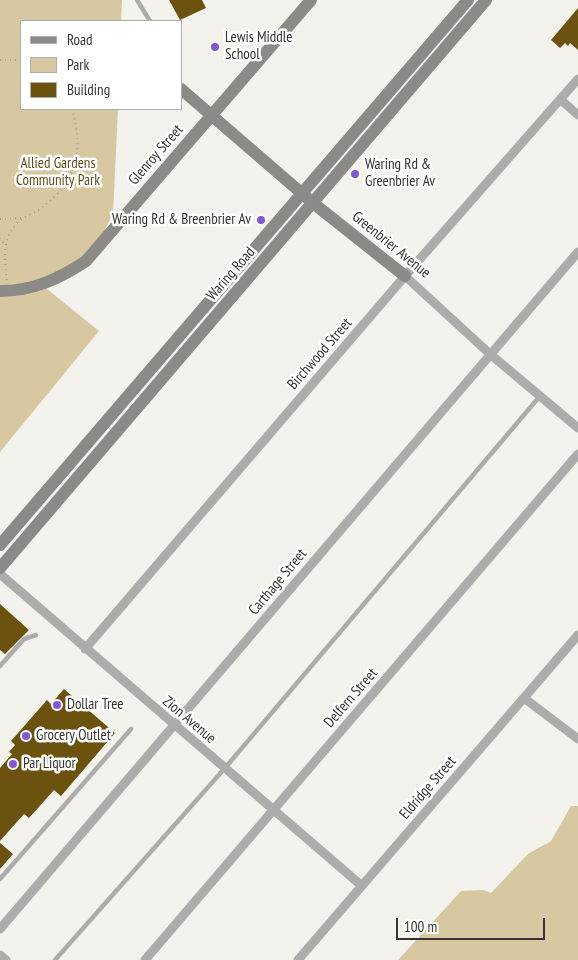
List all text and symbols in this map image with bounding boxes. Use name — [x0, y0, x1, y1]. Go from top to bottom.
legend — [20, 20, 182, 110]
place label: Lewis Middle School — [225, 29, 292, 64]
text: Road — [67, 30, 93, 49]
marker: Lewis Middle School — [209, 41, 221, 53]
text: Park — [67, 55, 89, 74]
text: Building — [67, 80, 110, 99]
street label: Glenroy Street — [125, 121, 187, 189]
park label: Allied Gardens Community Park — [16, 155, 100, 190]
place label: Waring Rd & Greenbrier Av — [365, 156, 435, 191]
marker: Waring Rd & Greenbrier Av — [349, 168, 361, 180]
street label: Greenbrier Avenue — [348, 208, 434, 282]
place label: Waring Rd & Breenbrier Av — [112, 211, 251, 229]
marker: Waring Rd & Breenbrier Av — [255, 214, 267, 226]
street label: Waring Road — [203, 244, 259, 304]
street label: Birchwood Street — [284, 315, 356, 393]
street label: Carthage Street — [245, 545, 311, 619]
street label: Delfern Street — [320, 665, 382, 731]
street label: Zion Avenue — [159, 693, 219, 747]
place label: Dollar Tree — [67, 696, 123, 714]
marker: Dollar Tree — [51, 699, 63, 711]
place label: Grocery Outlet — [36, 727, 111, 745]
marker: Grocery Outlet — [20, 730, 32, 742]
street label: Eldridge Street — [396, 753, 460, 823]
place label: Par Liquor — [23, 755, 76, 773]
marker: Par Liquor — [7, 758, 19, 770]
scale bar — [398, 908, 547, 940]
text: 100 m — [404, 917, 437, 936]

